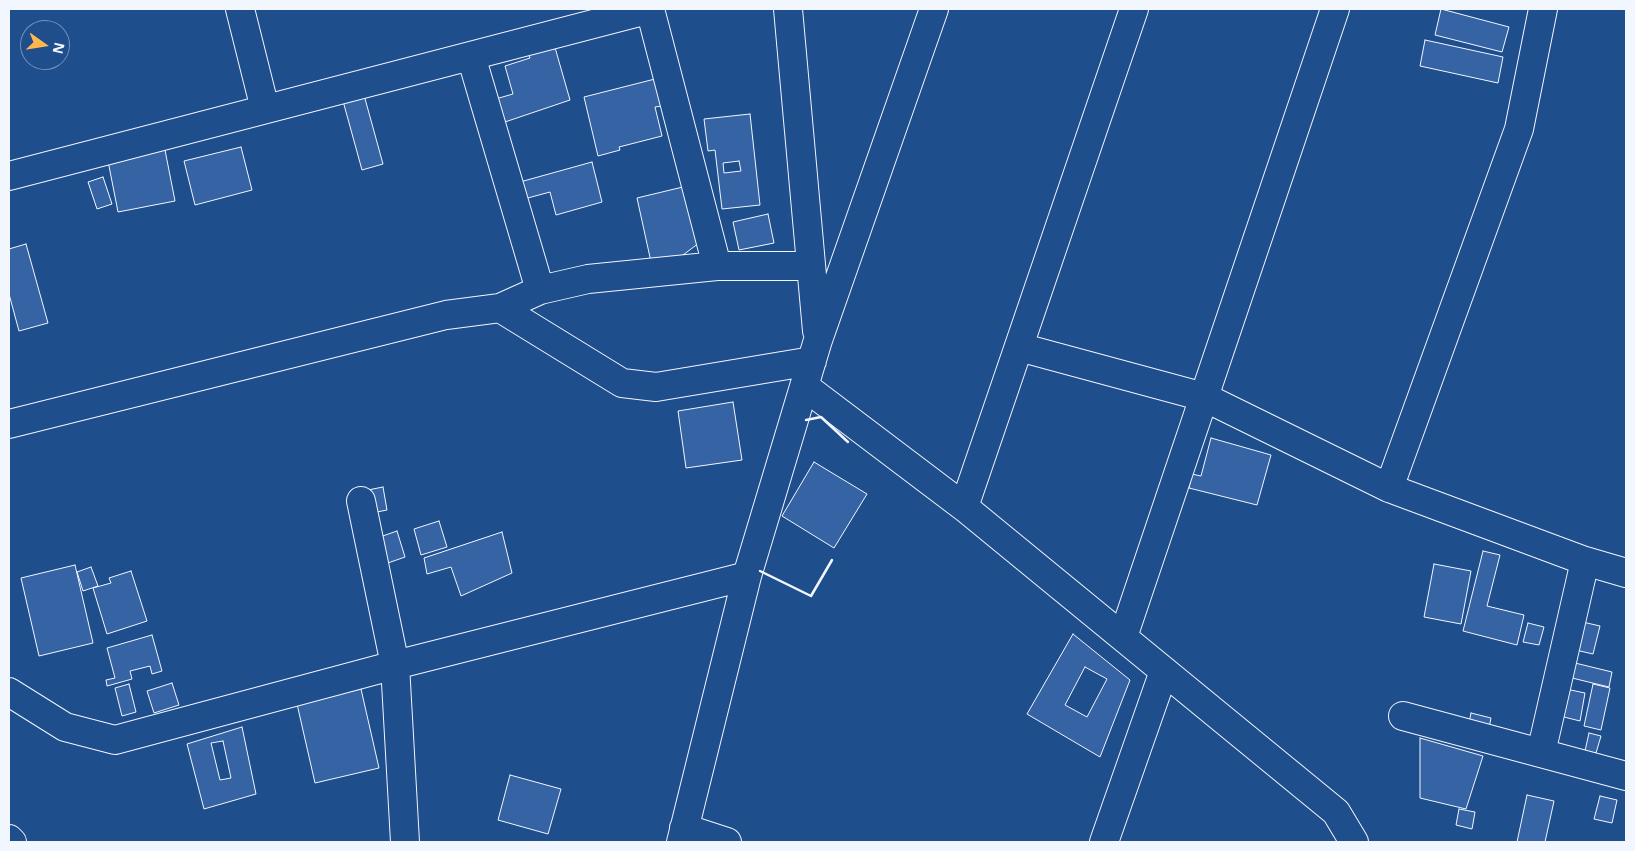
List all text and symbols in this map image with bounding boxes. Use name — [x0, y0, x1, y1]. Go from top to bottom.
north arrow — [20, 20, 70, 70]
text: N — [49, 41, 70, 56]

